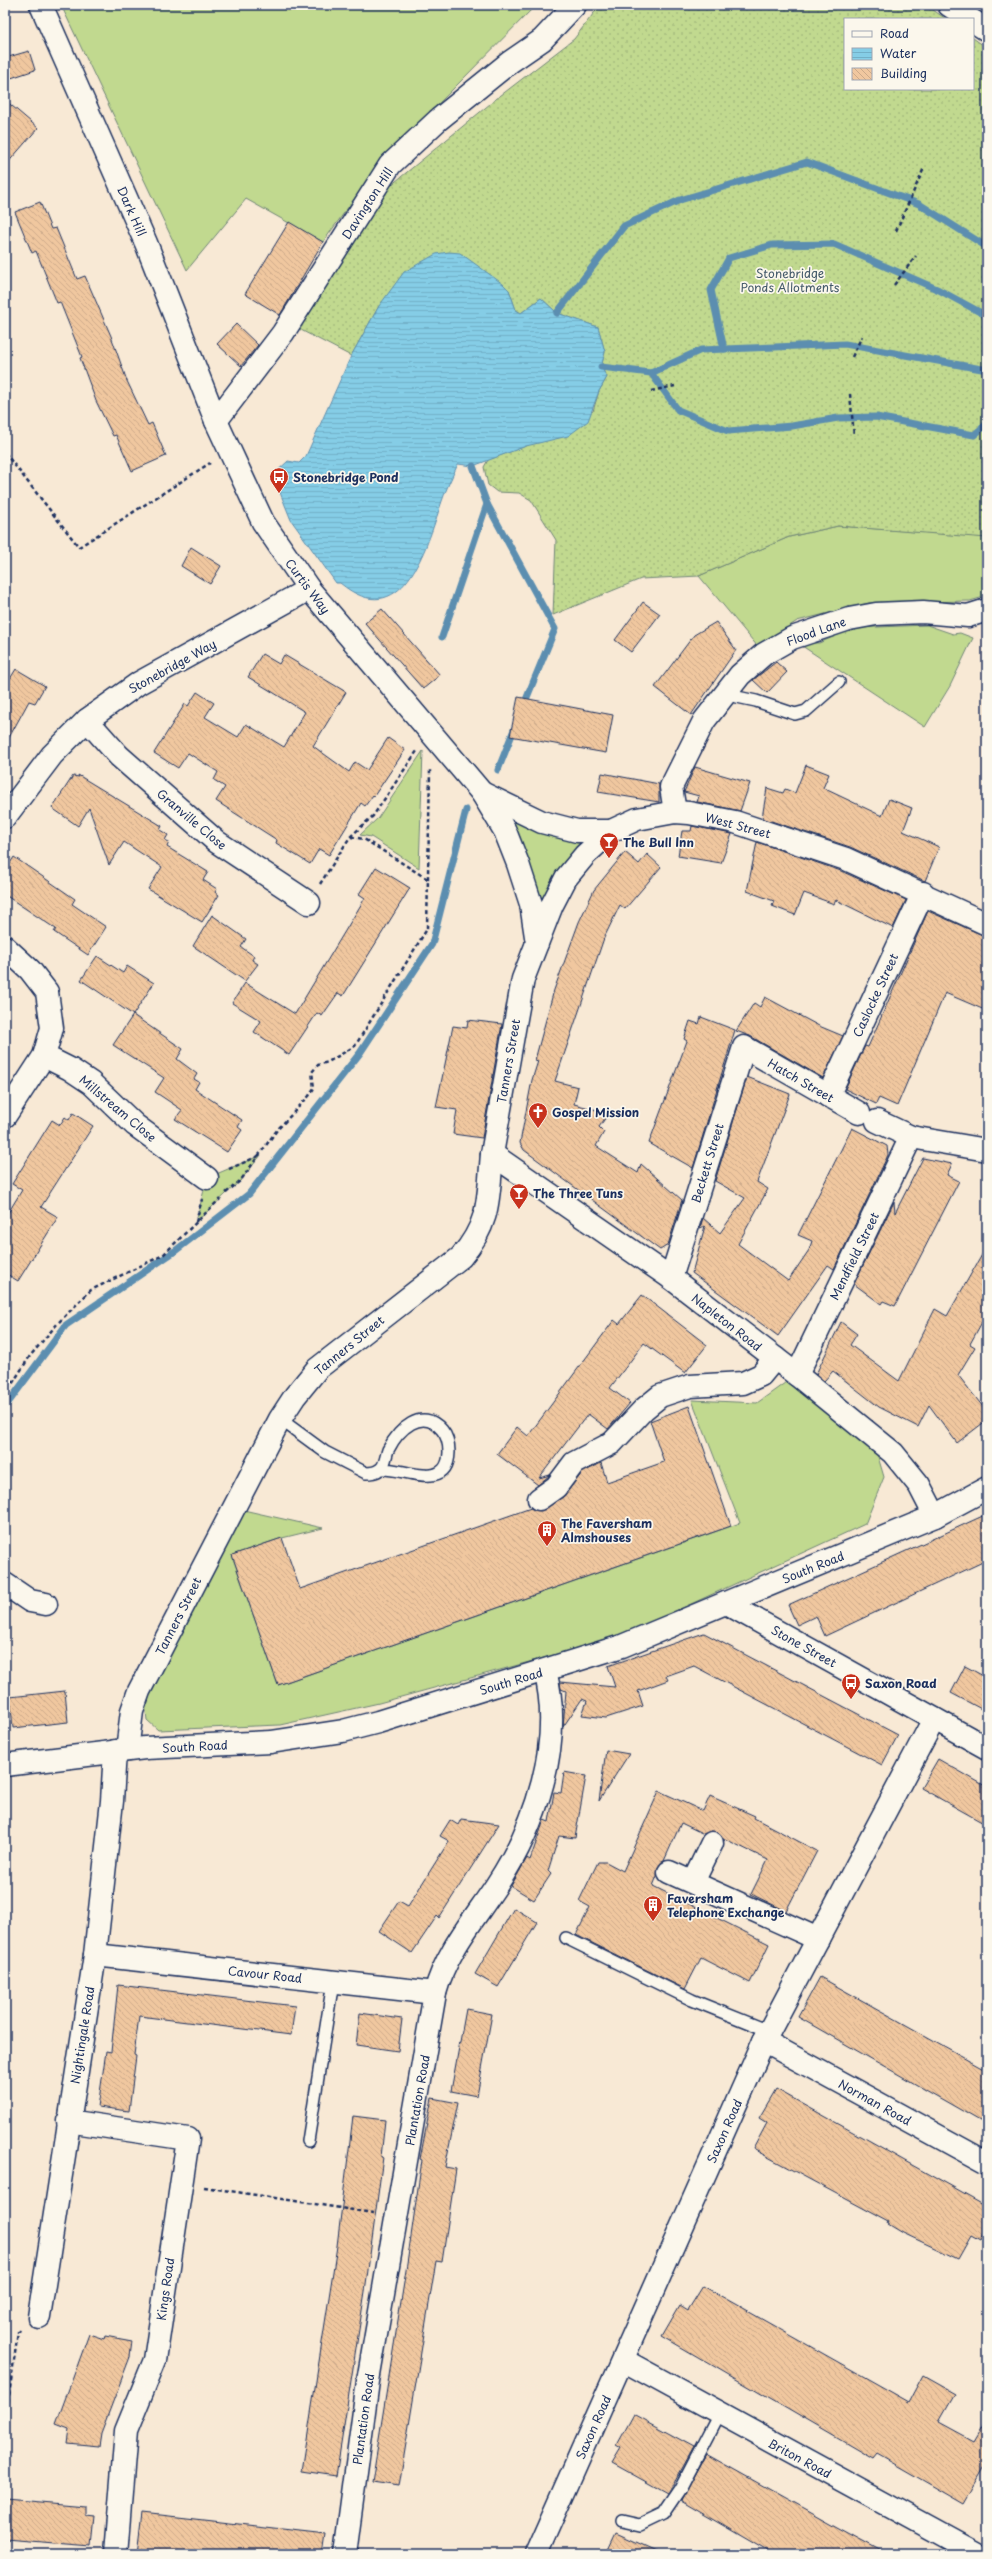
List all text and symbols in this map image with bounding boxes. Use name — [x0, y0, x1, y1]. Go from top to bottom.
legend — [844, 18, 974, 90]
text: Road — [880, 24, 909, 42]
text: Water — [880, 44, 917, 62]
text: Building — [880, 64, 927, 82]
street label: Davington Hill — [337, 164, 397, 242]
street label: Dark Hill — [113, 183, 151, 239]
park label: Stonebridge Ponds Allotments — [741, 264, 840, 296]
bus stop icon: Stonebridge Pond — [268, 466, 290, 494]
place label: Stonebridge Pond — [293, 468, 399, 486]
street label: Curtis Way — [281, 555, 335, 618]
street label: Flood Lane — [784, 612, 848, 650]
street label: Stonebridge Way — [125, 634, 219, 698]
street label: Granville Close — [153, 784, 231, 854]
street label: West Street — [703, 808, 773, 842]
bar icon: The Bull Inn — [598, 831, 620, 859]
place label: The Bull Inn — [623, 833, 694, 851]
street label: Caslocke Street — [848, 950, 902, 1040]
street label: Tanners Street — [492, 1017, 524, 1105]
street label: Hatch Street — [764, 1054, 838, 1106]
street label: Millstream Close — [76, 1070, 160, 1146]
church icon: Gospel Mission — [527, 1101, 549, 1129]
place label: Gospel Mission — [552, 1103, 639, 1121]
street label: Beckett Street — [686, 1121, 728, 1205]
bar icon: The Three Tuns — [508, 1182, 530, 1210]
place label: The Three Tuns — [533, 1184, 623, 1202]
street label: Mendfield Street — [825, 1209, 883, 1303]
street label: Napleton Road — [688, 1289, 766, 1355]
street label: Tanners Street — [310, 1311, 388, 1379]
place label: The Faversham Almshouses — [560, 1514, 652, 1546]
building icon: The Faversham Almshouses — [536, 1519, 558, 1547]
street label: South Road — [779, 1546, 847, 1588]
street label: Tanners Street — [151, 1574, 205, 1658]
street label: Stone Street — [768, 1621, 840, 1671]
street label: South Road — [477, 1663, 545, 1699]
bus stop icon: Saxon Road — [840, 1672, 862, 1700]
place label: Saxon Road — [865, 1674, 937, 1692]
street label: South Road — [162, 1735, 228, 1757]
place label: Faversham Telephone Exchange — [667, 1889, 785, 1921]
building icon: Faversham Telephone Exchange — [642, 1894, 664, 1922]
street label: Cavour Road — [227, 1961, 303, 1987]
street label: Nightingale Road — [65, 1985, 99, 2085]
street label: Plantation Road — [400, 2053, 434, 2147]
street label: Norman Road — [835, 2075, 915, 2129]
street label: Saxon Road — [702, 2096, 746, 2166]
street label: Kings Road — [152, 2256, 178, 2322]
street label: Plantation Road — [348, 2372, 378, 2466]
street label: Saxon Road — [571, 2392, 615, 2462]
street label: Briton Road — [765, 2434, 835, 2482]

